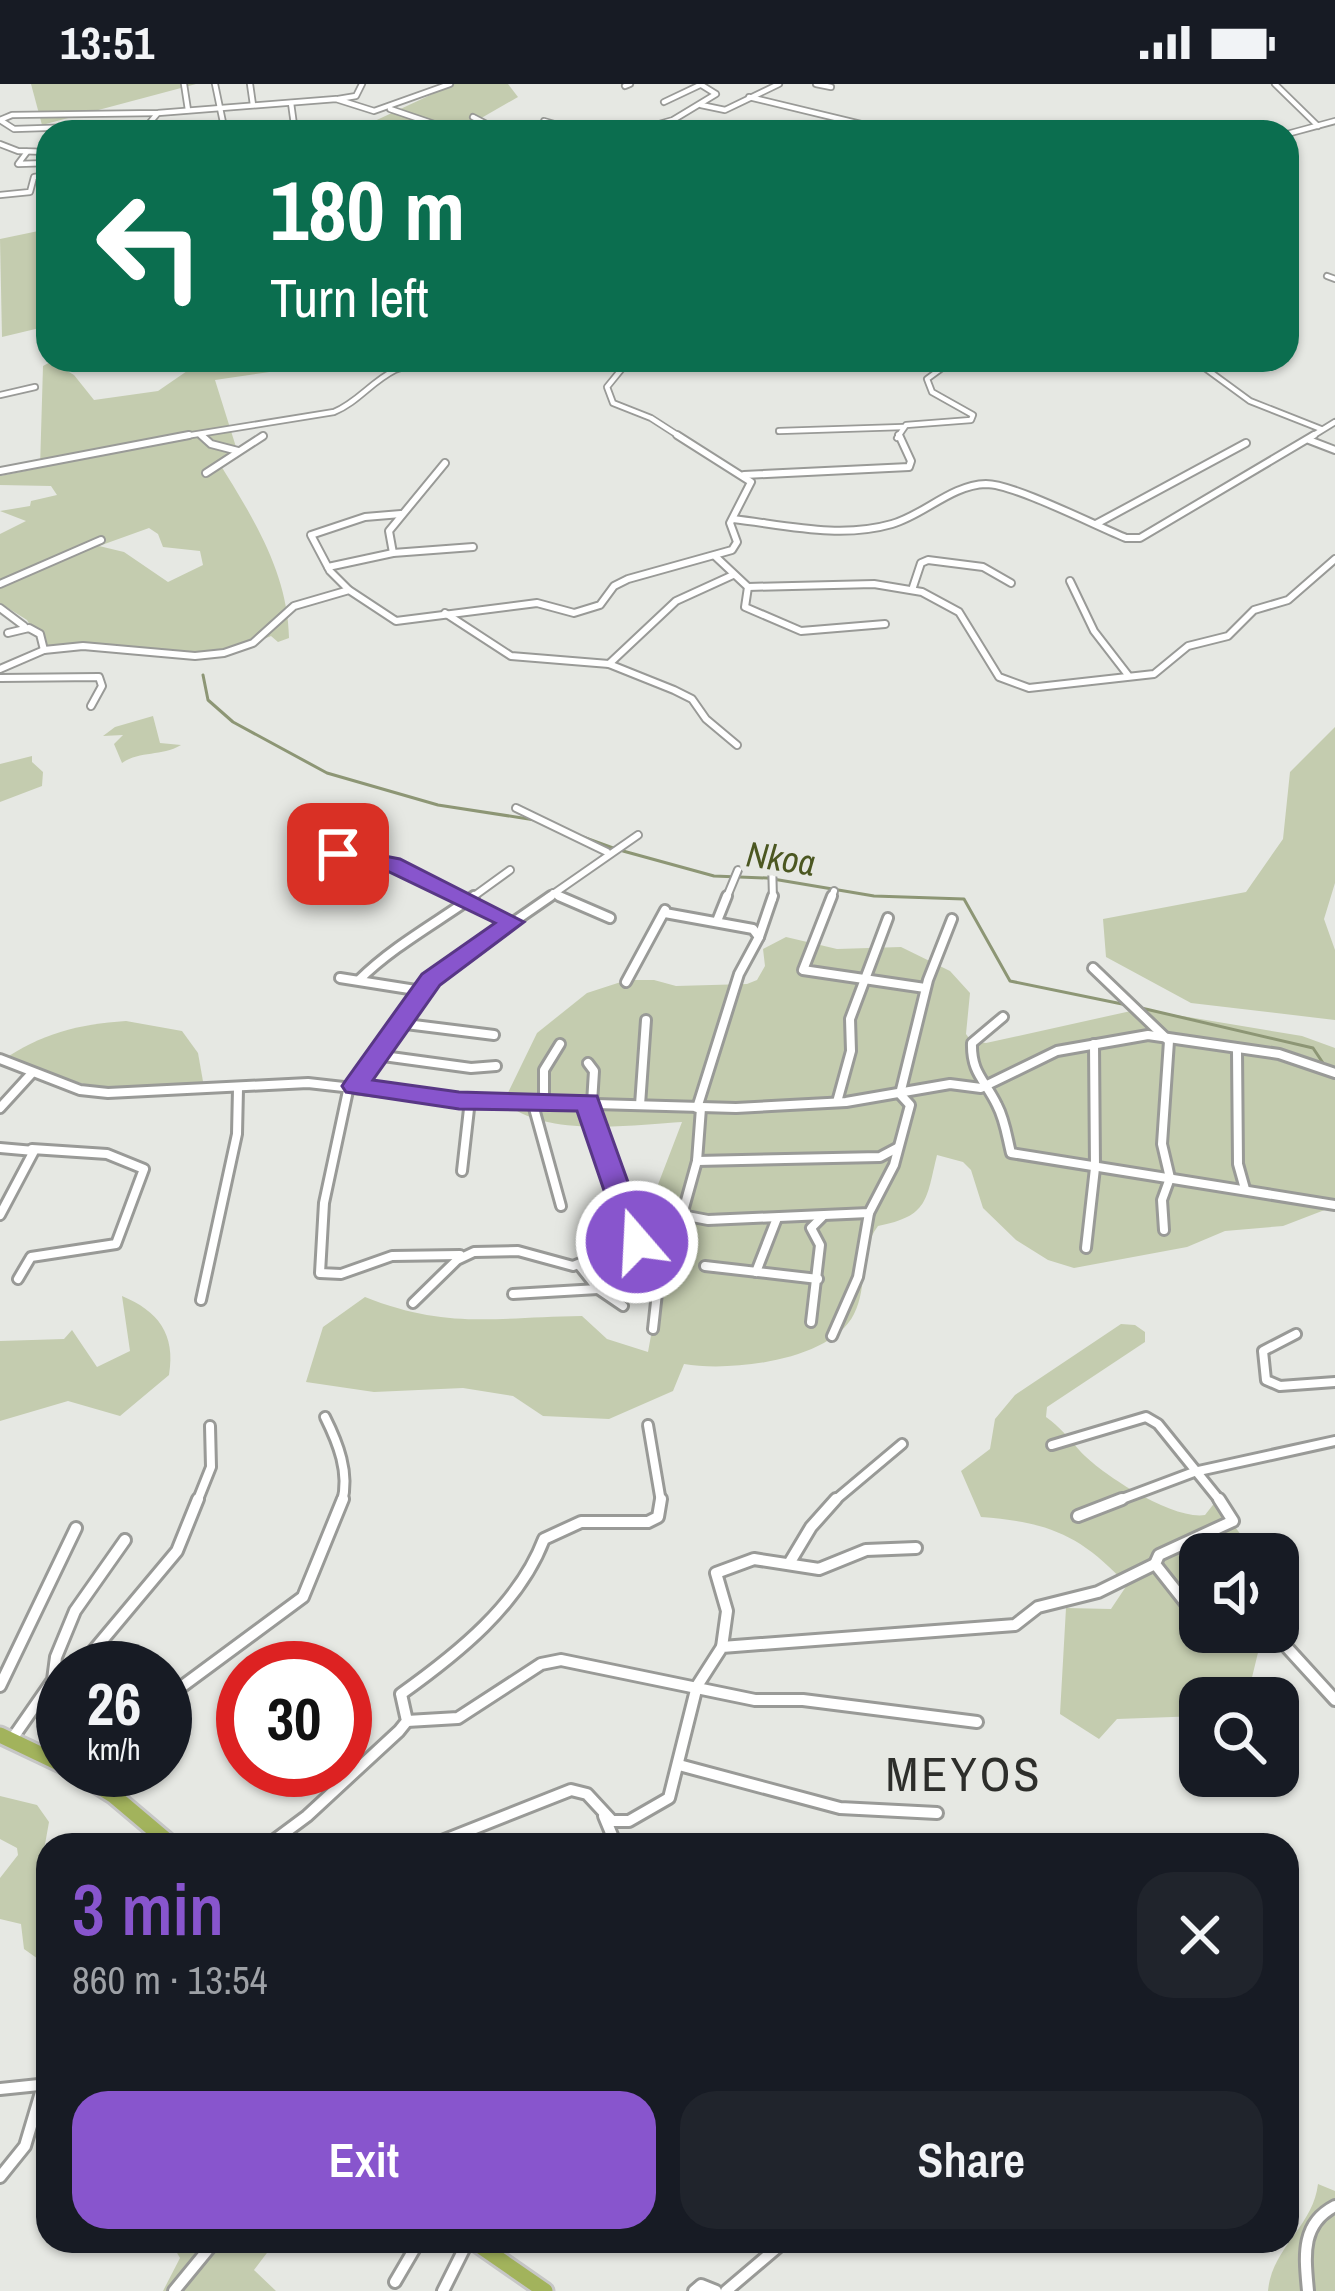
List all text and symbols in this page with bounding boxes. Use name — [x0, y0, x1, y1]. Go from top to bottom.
text: 13:51 — [60, 12, 154, 73]
text: 180 m — [270, 153, 465, 266]
icon: left — [72, 168, 228, 324]
text: Turn left — [270, 261, 429, 334]
pin — [287, 803, 389, 905]
icon: arrive — [305, 821, 371, 887]
water label: Nkoa — [744, 829, 818, 887]
position arrow — [574, 1179, 700, 1305]
map controls — [1179, 1533, 1299, 1797]
button: sound — [1179, 1533, 1299, 1653]
speed limit sign: 30 — [216, 1641, 372, 1797]
text: 26 — [87, 1663, 141, 1744]
button: search — [1179, 1677, 1299, 1797]
text: km/h — [87, 1729, 141, 1769]
district label: MEYOS — [885, 1741, 1043, 1806]
text: 3 min — [72, 1860, 224, 1957]
button: close — [1137, 1872, 1263, 1998]
text: 860 m · 13:54 — [72, 1954, 268, 2006]
button: Exit — [72, 2091, 656, 2229]
button: Share — [680, 2091, 1263, 2229]

